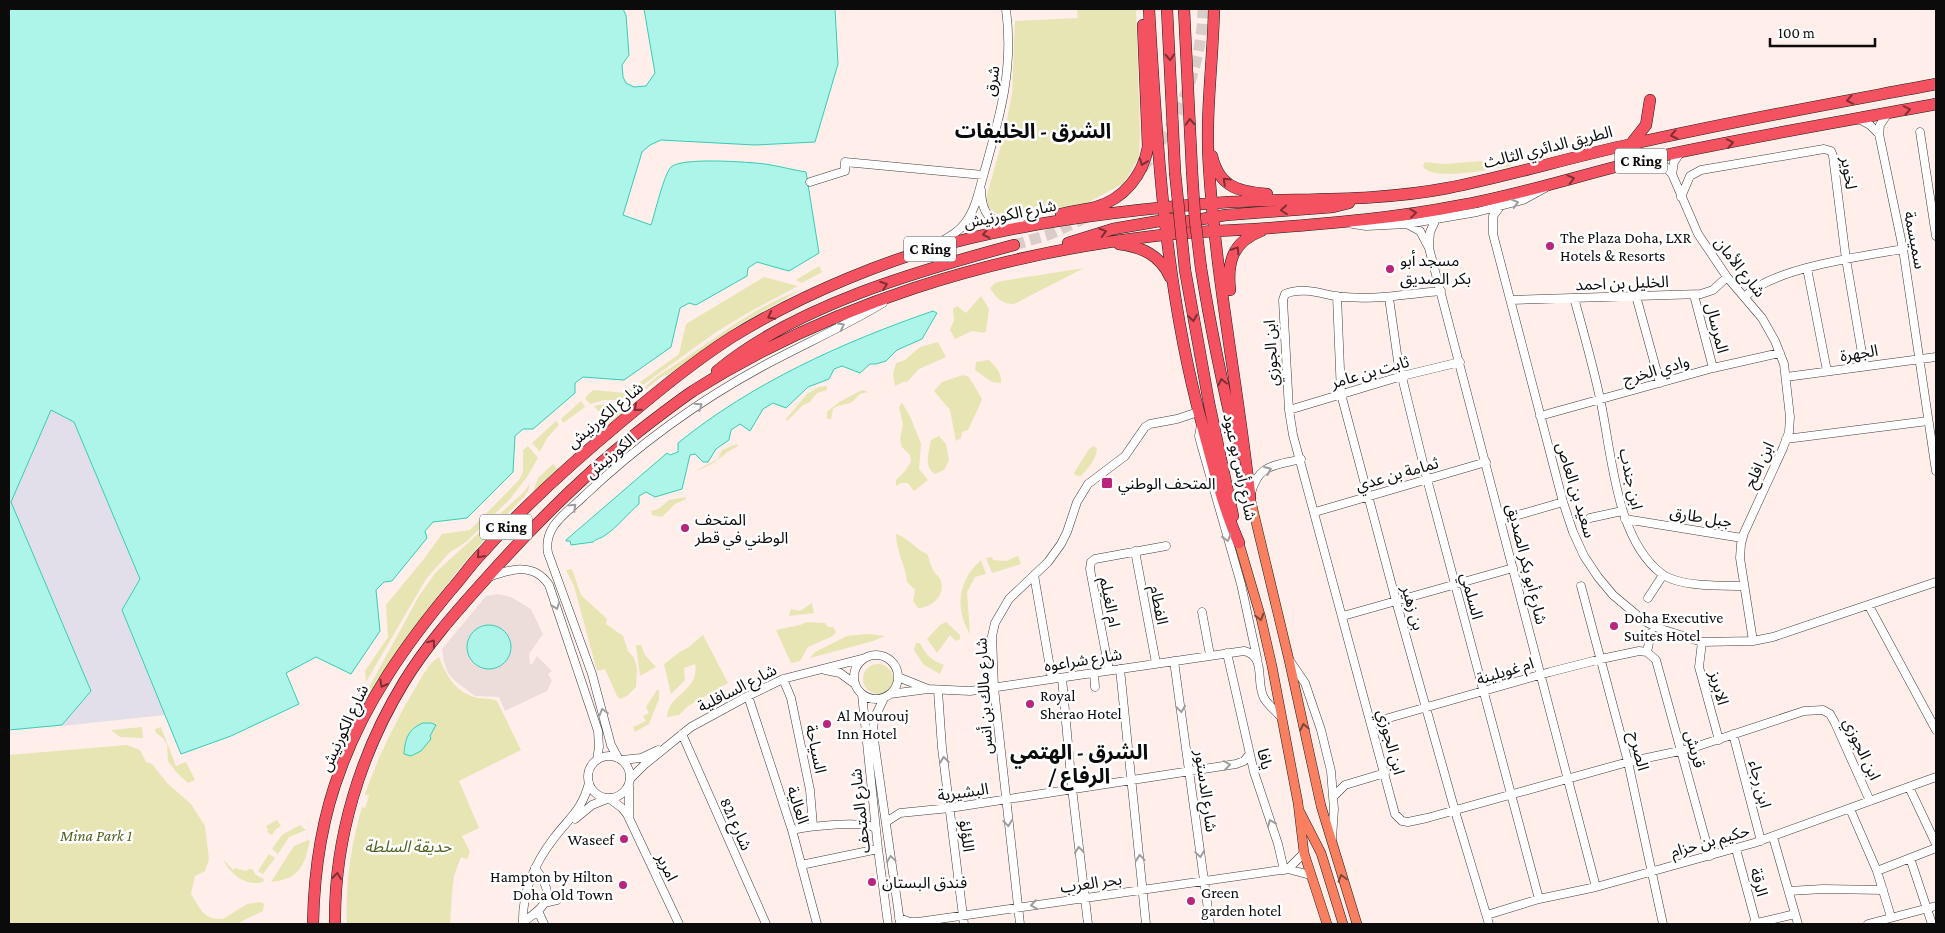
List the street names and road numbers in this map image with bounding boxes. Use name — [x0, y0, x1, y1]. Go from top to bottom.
street label: شرق — [981, 65, 1004, 98]
street label: الطريق الدائري الثالث — [1482, 123, 1615, 175]
road number: C Ring — [1615, 148, 1667, 174]
street label: لخوير — [1837, 154, 1860, 191]
street label: شارع الكورنيش — [962, 197, 1058, 235]
street label: سميسمة — [1901, 210, 1929, 270]
street label: شارع الأمان — [1708, 234, 1769, 303]
road number: C Ring — [904, 236, 956, 262]
street label: الخليل بن احمد — [1575, 273, 1669, 294]
street label: المرسال — [1701, 301, 1731, 355]
street label: ابن الجوزي — [1261, 319, 1285, 387]
street label: الجهرة — [1839, 342, 1879, 365]
street label: وادي الخرج — [1621, 352, 1692, 391]
street label: ثابت بن عامر — [1328, 353, 1412, 393]
street label: شارع الكورنيش — [564, 378, 649, 455]
street label: شارع رأس بو عبود — [1216, 412, 1261, 523]
street label: الكورنيش — [582, 430, 639, 482]
street label: ابن افلح — [1741, 439, 1781, 492]
street label: سعيد بن العاص — [1552, 440, 1599, 540]
street label: ابن جندب — [1615, 447, 1646, 511]
street label: ثمامة بن عدي — [1354, 454, 1442, 498]
street label: شارع أبو بكر الصديق — [1500, 502, 1551, 627]
street label: جبل طارق — [1668, 504, 1733, 531]
road number: C Ring — [480, 514, 532, 540]
street label: السلمي — [1454, 571, 1486, 622]
street label: ام الغيلم — [1093, 576, 1123, 629]
street label: بن زهير — [1397, 583, 1427, 633]
street label: الفطام — [1143, 584, 1171, 627]
street label: شارع مالك بن أنس — [971, 637, 1000, 755]
street label: شارع شراعوه — [1043, 645, 1124, 678]
street label: ام غويلينة — [1474, 654, 1537, 692]
street label: شارع السافلية — [695, 661, 781, 719]
street label: الابريز — [1705, 668, 1732, 707]
street label: شارع الكورنيش — [316, 682, 375, 776]
street label: ابن الجوزي — [1371, 708, 1408, 777]
street label: ابن الجوزي — [1837, 715, 1884, 784]
street label: السياحة — [802, 723, 829, 775]
street label: قريش — [1681, 728, 1708, 770]
street label: الصرح — [1622, 730, 1652, 773]
street label: يافا — [1254, 747, 1276, 771]
street label: شارع الدستور — [1188, 748, 1220, 834]
street label: ابن رجاء — [1745, 758, 1774, 810]
street label: شارع المتحف — [847, 767, 877, 854]
street label: البشيرية — [936, 780, 990, 805]
street label: العالية — [784, 784, 812, 826]
street label: شارع 821 — [713, 795, 755, 855]
street label: اللؤلؤ — [956, 819, 977, 853]
street label: حكيم بن حزام — [1669, 822, 1753, 864]
street label: امرير — [652, 849, 681, 884]
street label: الرقة — [1746, 866, 1771, 898]
street label: بحر العرب — [1059, 870, 1123, 897]

